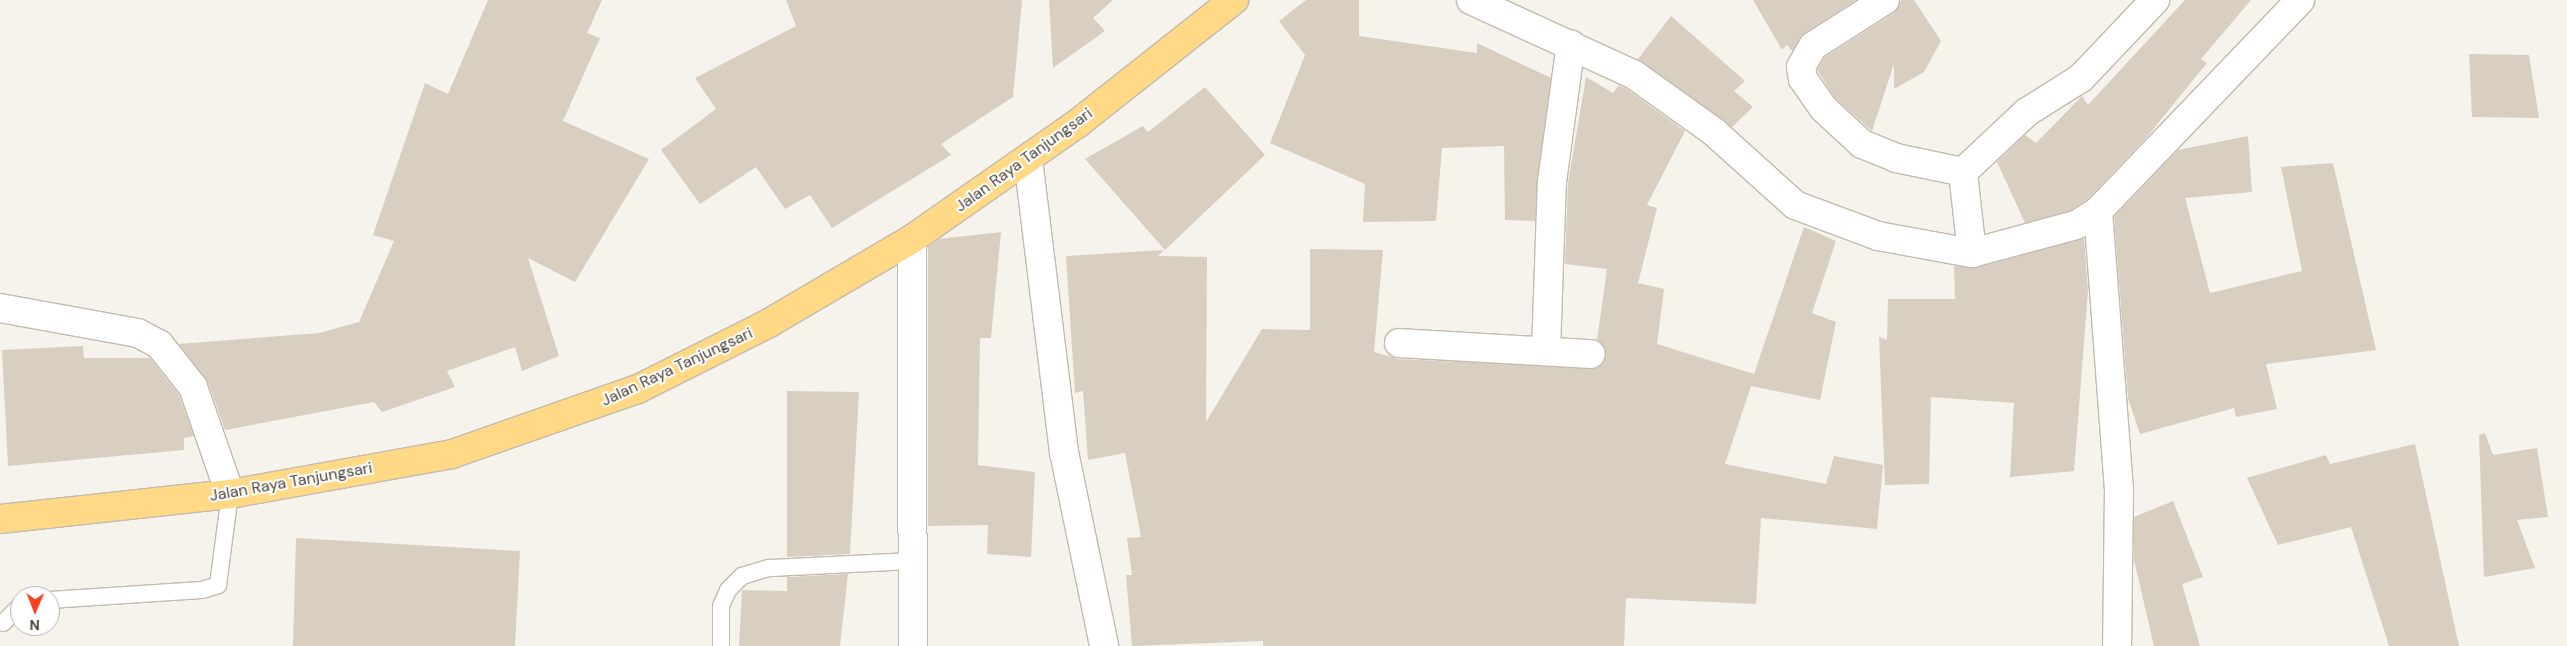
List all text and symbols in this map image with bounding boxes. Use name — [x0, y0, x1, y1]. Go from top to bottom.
street label: Jalan Raya Tanjungsari — [952, 104, 1096, 216]
street label: Jalan Raya Tanjungsari — [598, 323, 756, 411]
street label: Jalan Raya Tanjungsari — [208, 458, 374, 506]
north arrow — [10, 586, 60, 636]
text: N — [29, 616, 40, 634]

